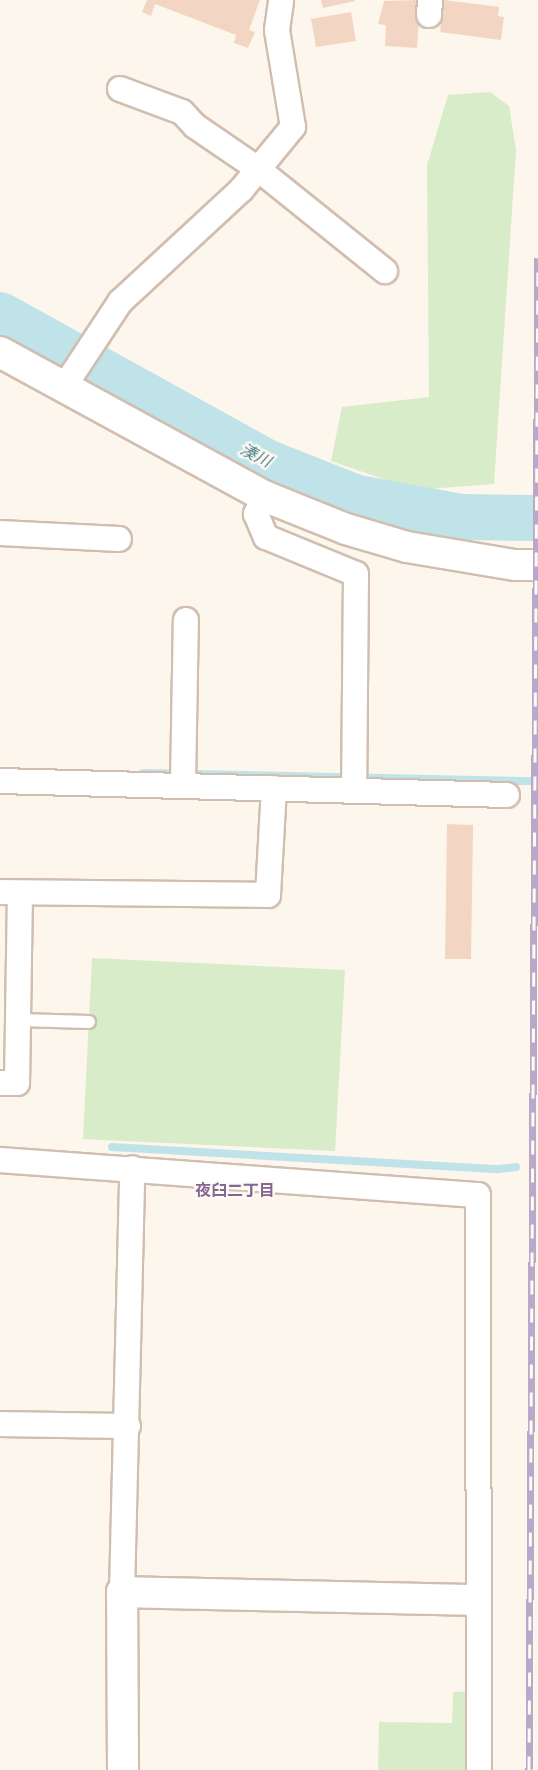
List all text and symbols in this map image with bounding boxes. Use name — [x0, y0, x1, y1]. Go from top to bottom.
water label: 湊川 — [237, 439, 275, 471]
district label: 夜臼二丁目 — [195, 1180, 275, 1200]

